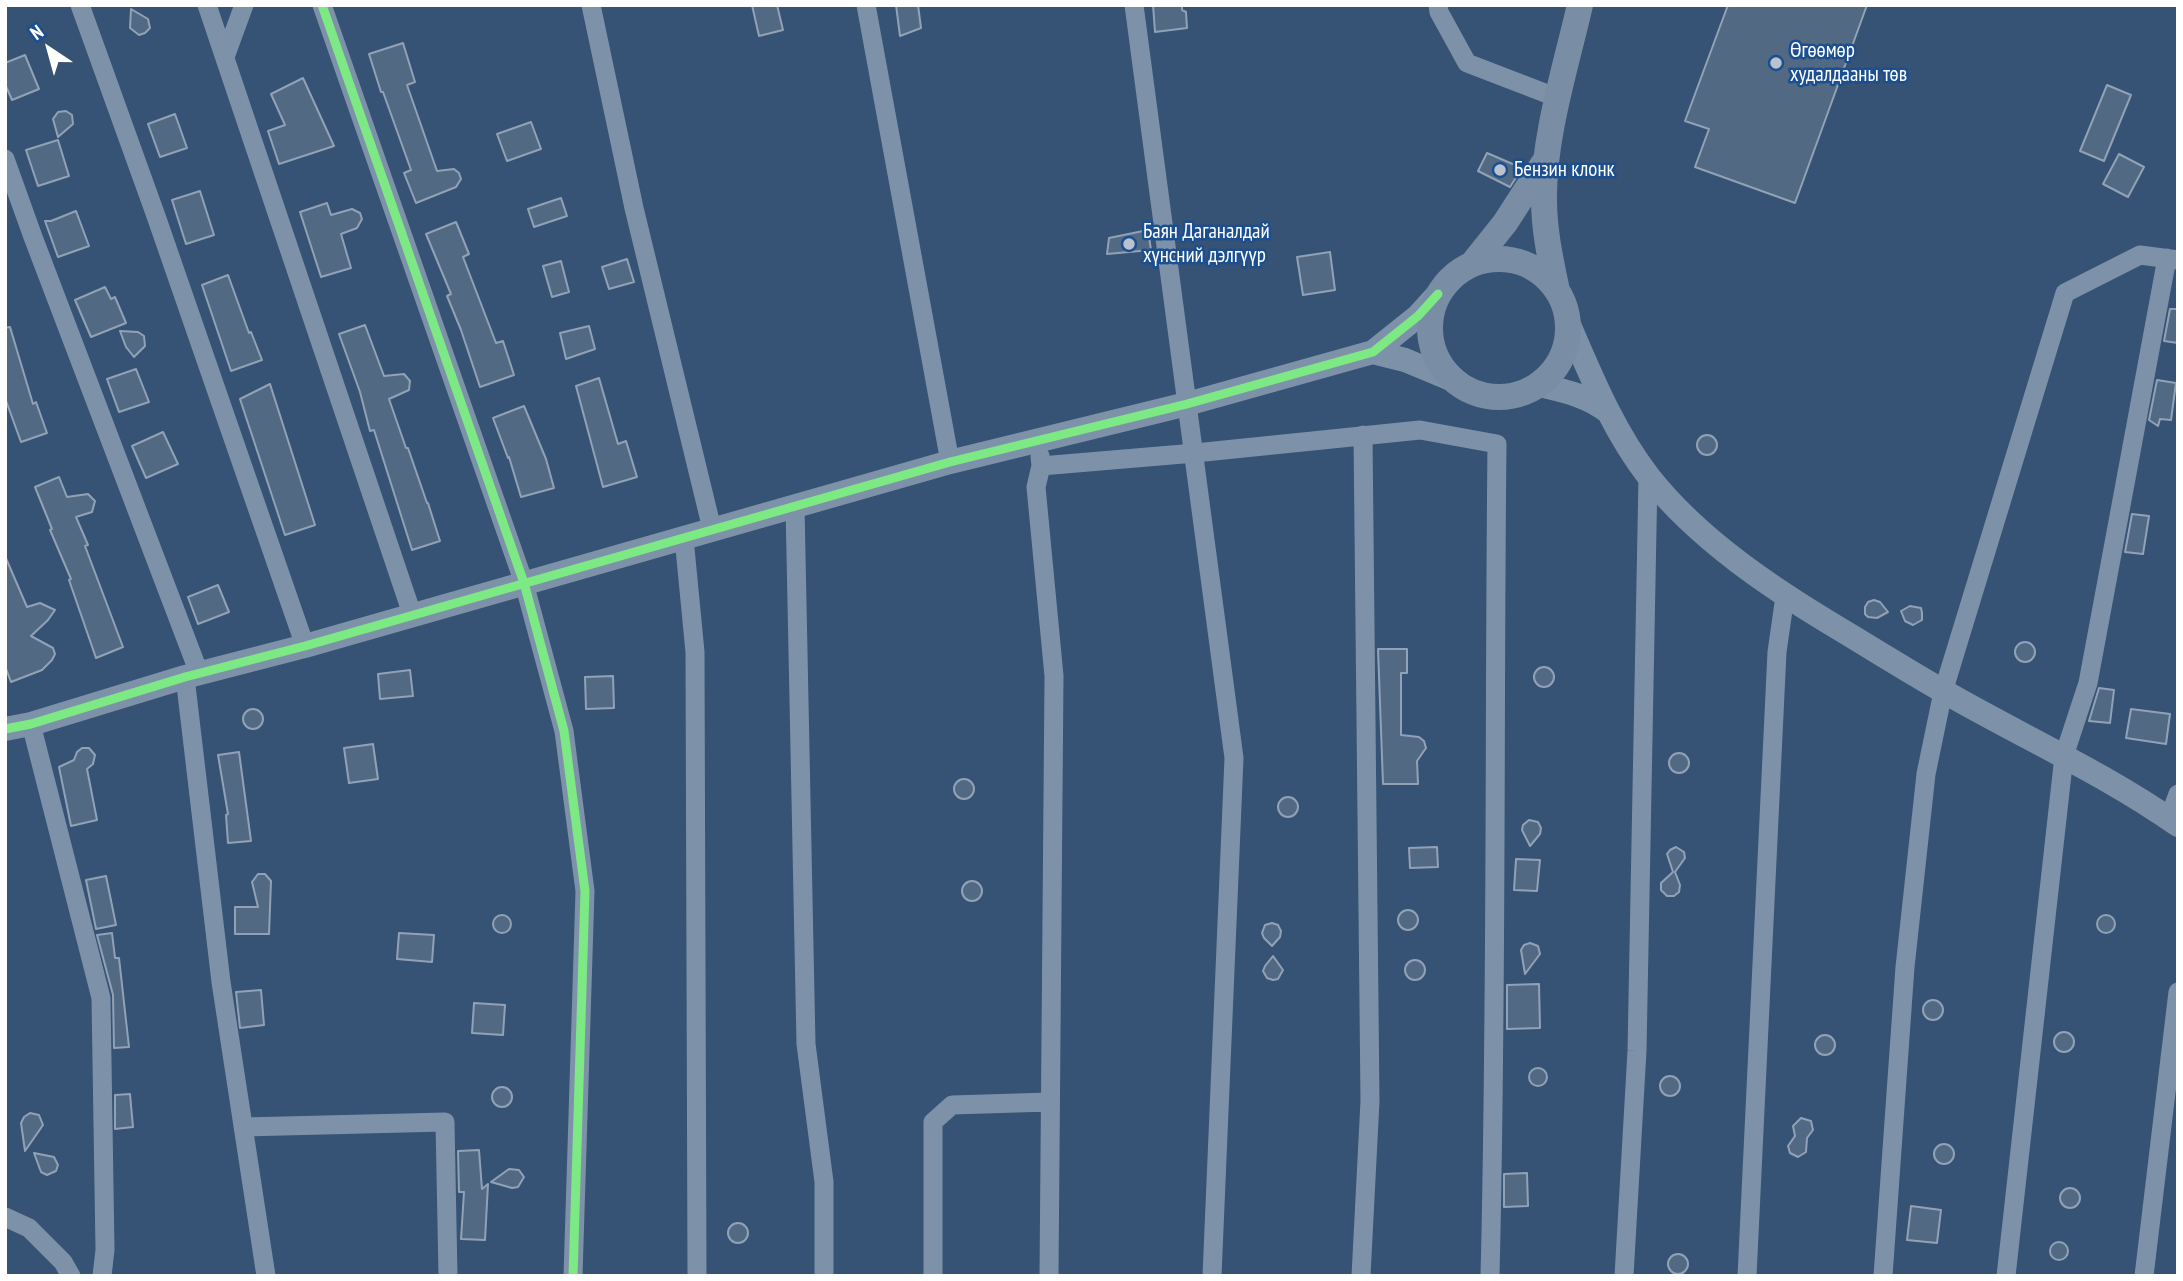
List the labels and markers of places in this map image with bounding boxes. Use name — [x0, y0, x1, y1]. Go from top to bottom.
place label: Өгөөмөр худалдааны төв — [1790, 38, 1907, 88]
marker: Өгөөмөр худалдааны төв — [1768, 55, 1784, 71]
place label: Бензин клонк — [1514, 157, 1615, 183]
marker: Бензин клонк — [1492, 162, 1508, 178]
place label: Баян Даганалдай хүнсний дэлгүүр — [1143, 219, 1270, 269]
marker: Баян Даганалдай хүнсний дэлгүүр — [1121, 236, 1137, 252]

